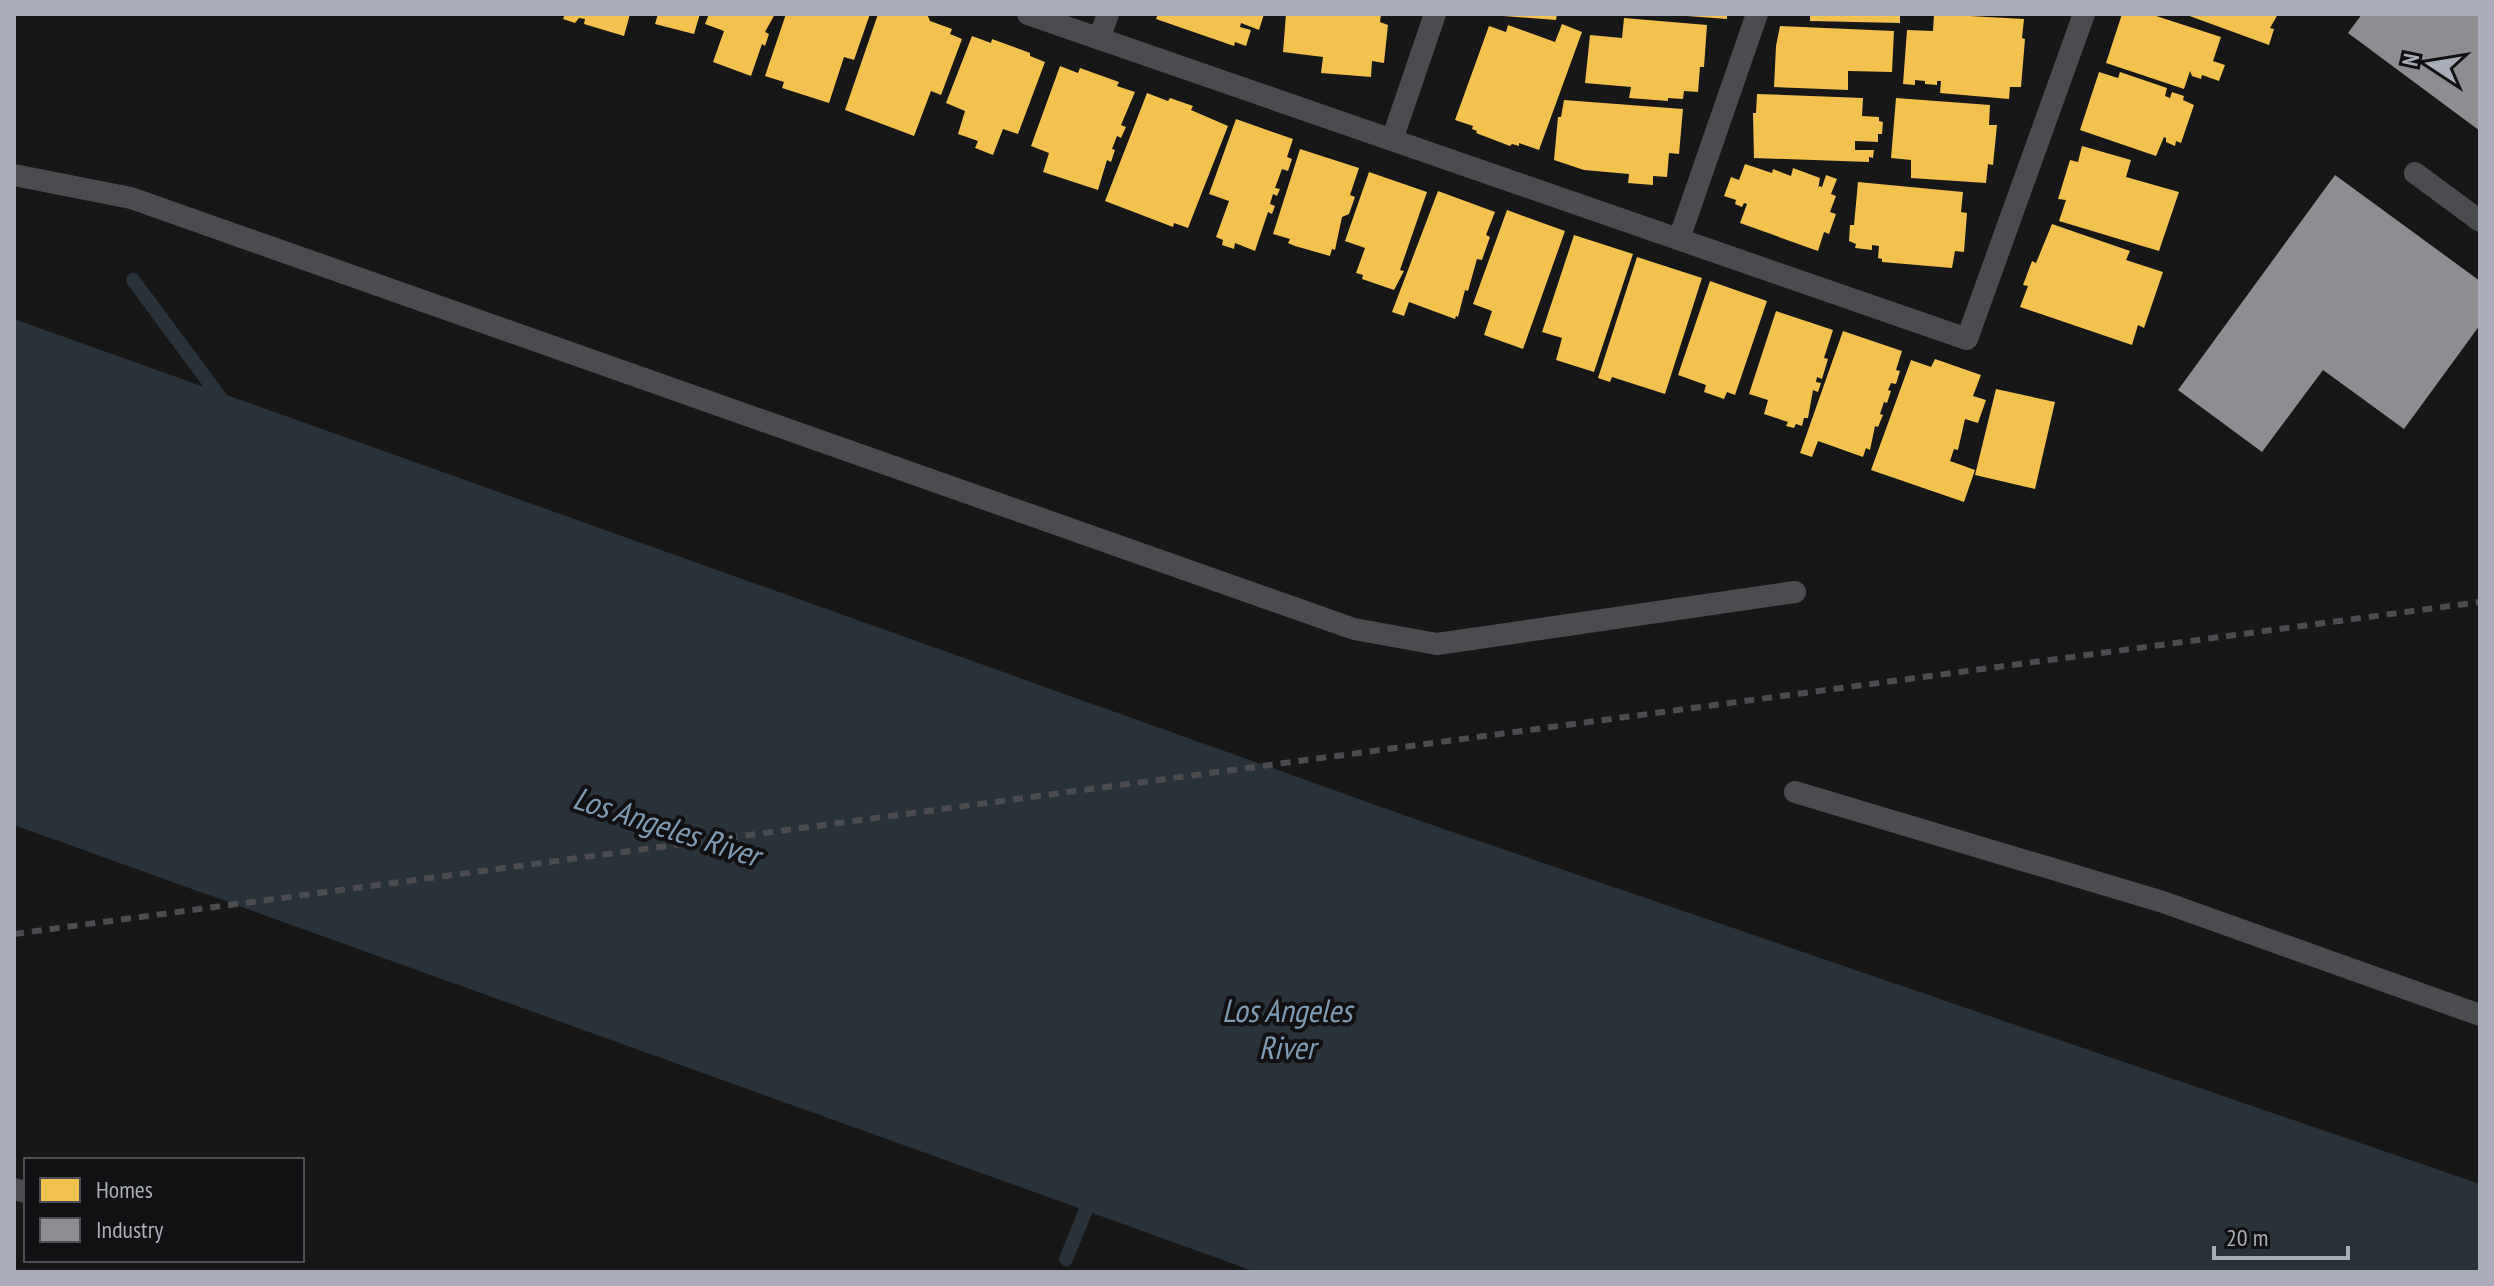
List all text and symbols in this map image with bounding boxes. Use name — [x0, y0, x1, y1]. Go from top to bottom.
north arrow — [2390, 24, 2470, 104]
text: N — [2396, 51, 2425, 69]
water label: Los Angeles River — [568, 776, 770, 877]
water label: Los Angeles River — [1222, 989, 1355, 1068]
legend — [24, 1158, 304, 1262]
text: Homes — [96, 1174, 153, 1205]
scale bar — [2214, 1210, 2348, 1260]
text: Industry — [96, 1214, 163, 1245]
text: 20 m — [2226, 1222, 2268, 1253]

